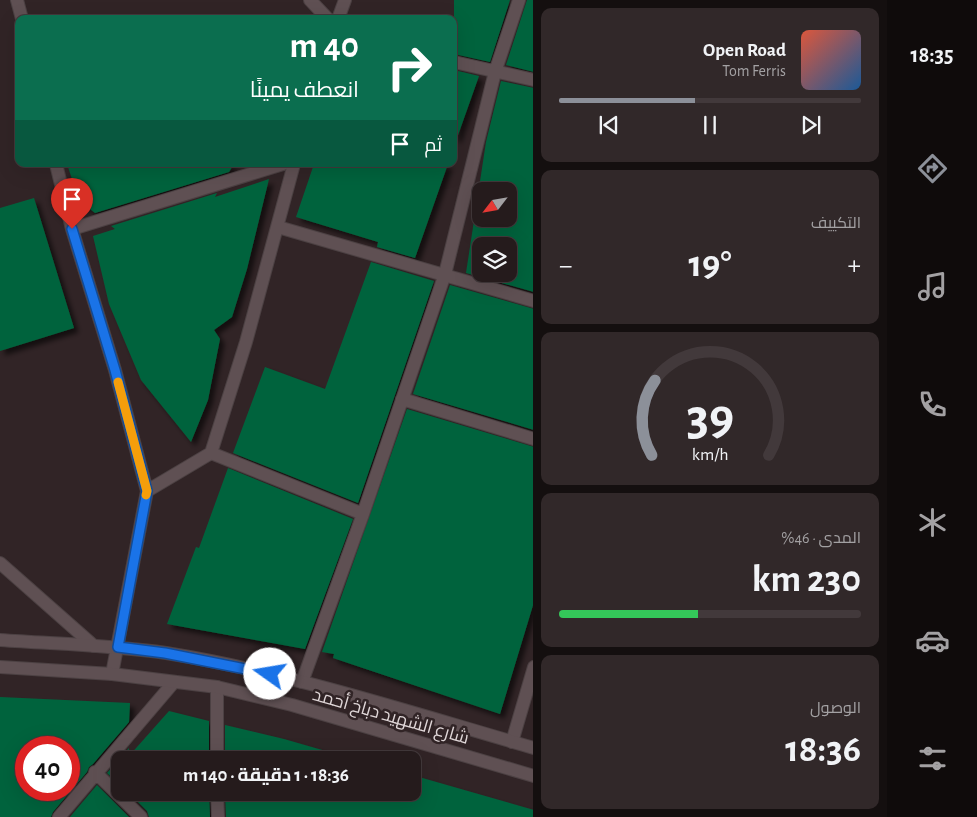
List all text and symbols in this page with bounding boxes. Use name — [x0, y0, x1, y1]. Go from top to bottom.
text: 40 m — [290, 29, 359, 64]
icon: right — [377, 35, 442, 100]
text: Open Road — [703, 41, 786, 60]
text: 18:35 — [911, 44, 953, 66]
text: Tom Ferris — [722, 63, 786, 79]
text: انعطف يمينًا — [250, 79, 359, 101]
icon: previous — [595, 111, 623, 139]
icon: pause — [696, 111, 724, 139]
icon: next — [797, 111, 825, 139]
icon: arrive — [386, 130, 414, 158]
text: ثم — [424, 136, 442, 155]
icon: directions — [915, 151, 950, 186]
pin — [51, 178, 93, 229]
north arrow — [472, 182, 518, 228]
map controls — [472, 182, 517, 282]
icon: arrive — [58, 185, 86, 213]
text: التكييف — [811, 215, 861, 231]
button: layers — [472, 237, 517, 282]
text: 19° — [688, 246, 732, 284]
text: − — [559, 252, 572, 280]
text: + — [848, 252, 861, 280]
icon: music — [915, 269, 950, 304]
icon: phone — [915, 387, 950, 422]
text: 39 — [686, 392, 734, 444]
text: km/h — [692, 446, 728, 464]
icon: climate — [915, 505, 950, 540]
text: المدى · 46% — [781, 530, 861, 546]
text: 230 km — [752, 561, 861, 599]
icon: car — [915, 623, 950, 658]
position arrow — [243, 647, 295, 699]
street label: شارع الشهيد دباخ أحمد — [310, 683, 472, 750]
text: الوصول — [810, 700, 861, 716]
text: 18:36 — [785, 731, 861, 769]
speed limit sign: 40 — [15, 736, 80, 801]
icon: filters — [915, 741, 950, 776]
text: 18:36 · 1 دقيقة · 140 m — [183, 766, 349, 785]

